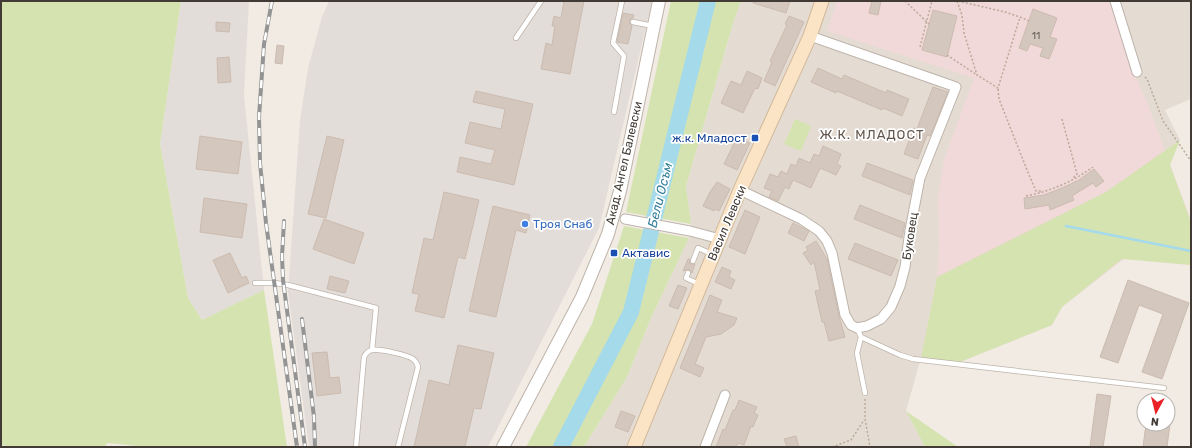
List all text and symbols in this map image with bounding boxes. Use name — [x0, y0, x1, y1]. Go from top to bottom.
house number: 11 — [1032, 30, 1040, 42]
street label: Акад. Ангел Балевски — [603, 100, 645, 226]
district label: Ж.К. МЛАДОСТ — [819, 127, 925, 142]
place label: ж.к. Младост — [672, 131, 747, 145]
marker: ж.к. Младост — [750, 133, 760, 143]
water label: Бели Осъм — [645, 161, 675, 229]
street label: Васил Левски — [705, 183, 749, 263]
street label: Буковец — [899, 211, 921, 261]
place label: Троя Снаб — [533, 217, 592, 231]
marker: Троя Снаб — [520, 219, 530, 229]
place label: Актавис — [622, 246, 670, 260]
marker: Актавис — [609, 248, 619, 258]
north arrow — [1136, 392, 1176, 432]
text: N — [1150, 414, 1160, 428]

